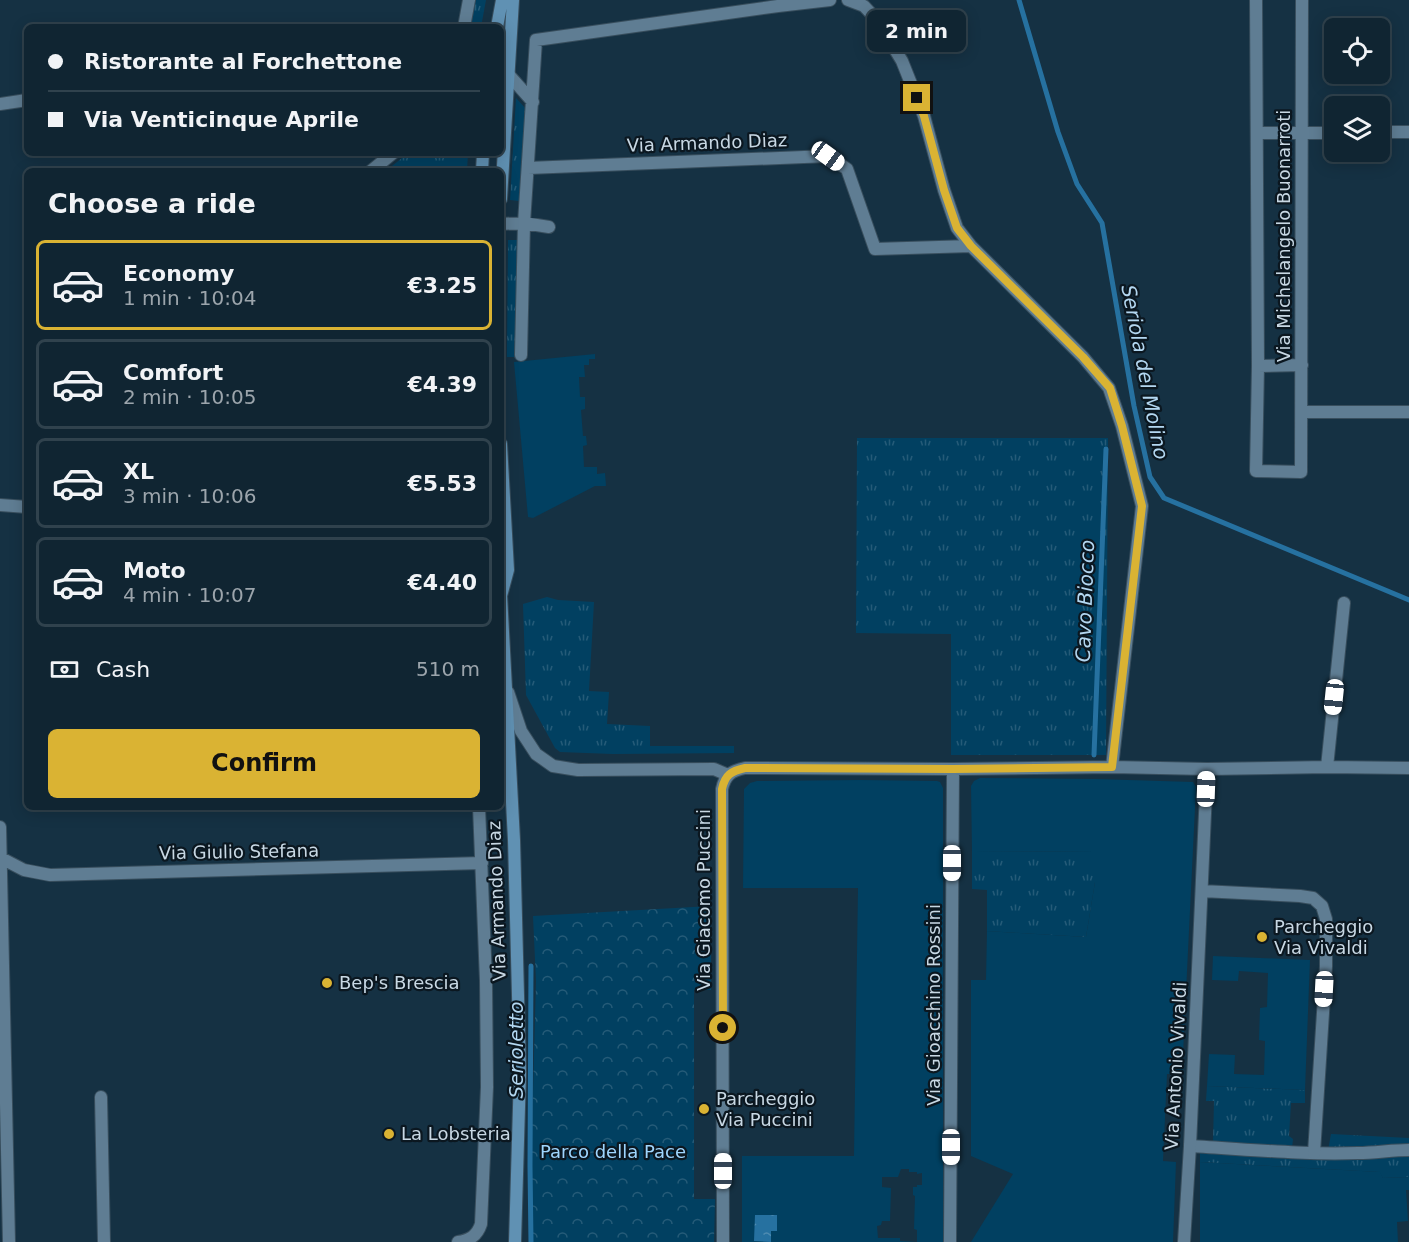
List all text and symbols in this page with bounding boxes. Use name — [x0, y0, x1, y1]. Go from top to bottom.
callout: 2 min — [868, 11, 966, 53]
map controls — [1324, 18, 1390, 162]
button: locate — [1324, 18, 1390, 84]
text: 2 min — [885, 19, 948, 43]
text: Ristorante al Forchettone — [84, 49, 402, 74]
route end — [903, 84, 930, 111]
button: layers — [1324, 96, 1390, 162]
text: Via Venticinque Aprile — [84, 107, 359, 132]
street label: Via Michelangelo Buonarroti — [1273, 110, 1294, 362]
street label: Via Armando Diaz — [626, 129, 788, 156]
car — [808, 138, 848, 174]
text: Choose a ride — [48, 188, 256, 219]
icon: car — [51, 258, 105, 312]
text: Economy — [123, 261, 234, 286]
text: €3.25 — [407, 273, 477, 298]
water label: Seriola del Molino — [1116, 283, 1174, 461]
text: 1 min · 10:04 — [123, 286, 257, 310]
icon: car — [51, 357, 105, 411]
text: Comfort — [123, 360, 223, 385]
text: €4.39 — [407, 372, 477, 397]
text: 2 min · 10:05 — [123, 385, 257, 409]
icon: car — [51, 456, 105, 510]
text: XL — [123, 459, 154, 484]
text: €5.53 — [407, 471, 477, 496]
text: 3 min · 10:06 — [123, 484, 257, 508]
water label: Cavo Biocco — [1071, 539, 1099, 663]
icon: car — [51, 555, 105, 609]
text: Moto — [123, 558, 186, 583]
text: €4.40 — [407, 570, 477, 595]
text: 4 min · 10:07 — [123, 583, 257, 607]
icon: cash — [48, 653, 81, 686]
text: Cash — [96, 657, 150, 682]
text: 510 m — [416, 657, 480, 681]
car — [1323, 678, 1345, 716]
button: Confirm — [48, 729, 480, 798]
car — [1196, 771, 1216, 807]
street label: Via Giacomo Puccini — [693, 809, 714, 991]
street label: Via Armando Diaz — [483, 820, 510, 982]
street label: Via Giulio Stefana — [159, 840, 319, 863]
car — [943, 845, 961, 881]
street label: Via Gioacchino Rossini — [923, 904, 944, 1106]
place label: Parcheggio Via Vivaldi — [1274, 916, 1373, 958]
marker: Parcheggio Via Vivaldi — [1255, 930, 1269, 944]
car — [1314, 971, 1334, 1007]
place label: Bep's Brescia — [339, 972, 460, 993]
marker: Bep's Brescia — [320, 976, 334, 990]
street label: Via Antonio Vivaldi — [1161, 981, 1190, 1151]
water label: Serioletto — [504, 1002, 528, 1098]
route start — [709, 1014, 736, 1041]
place label: Parcheggio Via Puccini — [716, 1088, 815, 1130]
marker: Parcheggio Via Puccini — [697, 1102, 711, 1116]
place label: La Lobsteria — [401, 1123, 511, 1144]
marker: La Lobsteria — [382, 1127, 396, 1141]
car — [942, 1129, 960, 1165]
park label: Parco della Pace — [540, 1141, 686, 1162]
car — [714, 1153, 732, 1189]

